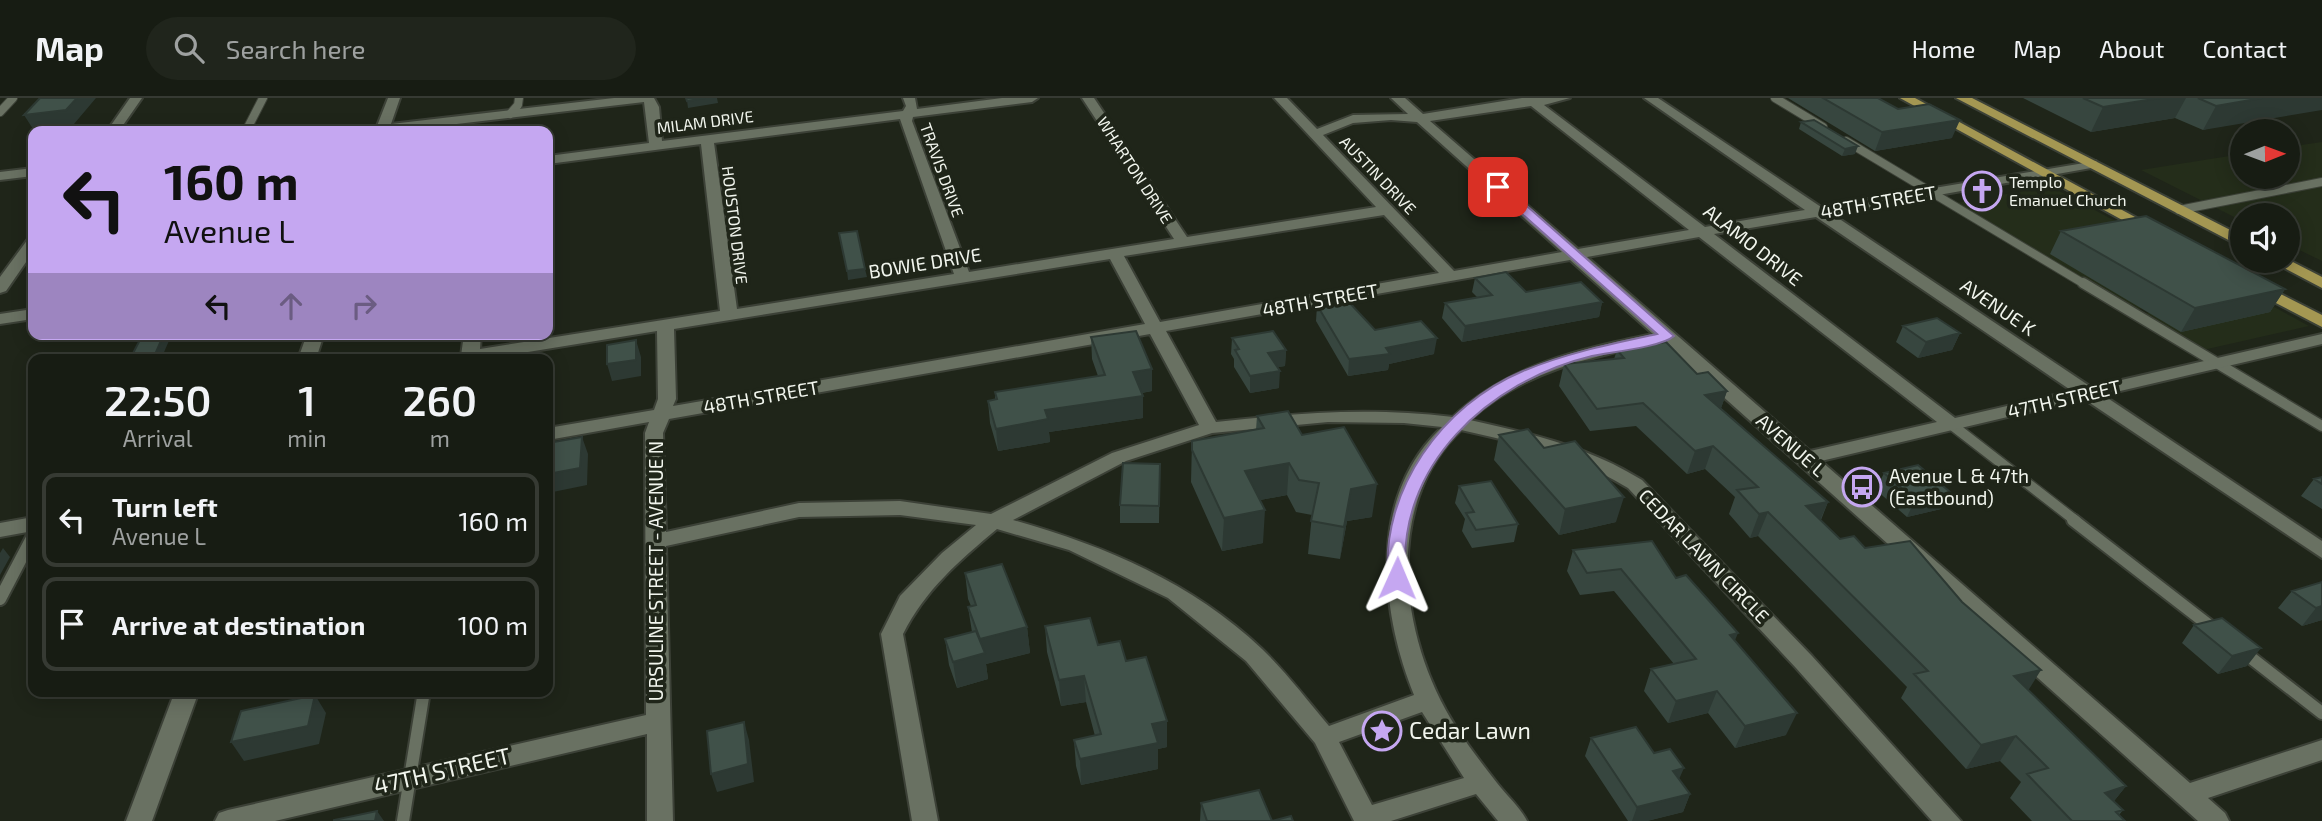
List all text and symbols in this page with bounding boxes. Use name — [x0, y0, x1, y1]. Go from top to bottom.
search box — [146, 17, 636, 80]
text: Map — [35, 28, 104, 68]
icon: search — [170, 29, 208, 67]
text: Search here — [226, 33, 365, 64]
text: Home — [1912, 34, 1975, 63]
text: Map — [2013, 34, 2061, 63]
text: About — [2099, 34, 2165, 63]
text: Contact — [2203, 34, 2287, 63]
street label: MILAM DRIVE — [655, 106, 754, 137]
street label: WHARTON DRIVE — [1094, 113, 1177, 227]
north arrow — [2230, 119, 2300, 189]
map controls — [2230, 119, 2300, 273]
street label: TRAVIS DRIVE — [917, 120, 968, 219]
street label: AUSTIN DRIVE — [1336, 132, 1420, 218]
text: 160 m — [164, 151, 299, 210]
icon: left — [49, 154, 140, 245]
pin — [1468, 157, 1528, 217]
street label: HOUSTON DRIVE — [719, 165, 752, 285]
icon: arrive — [1479, 168, 1517, 206]
church icon: Templo Emanuel Church — [1961, 170, 2003, 212]
place label: Templo Emanuel Church — [2009, 172, 2127, 209]
street label: 48TH STREET — [1818, 180, 1937, 223]
street label: ALAMO DRIVE — [1700, 199, 1807, 290]
button: sound — [2230, 203, 2300, 273]
text: Avenue L — [164, 211, 295, 249]
street label: BOWIE DRIVE — [867, 242, 983, 283]
street label: AVENUE K — [1956, 273, 2040, 340]
street label: 48TH STREET — [1260, 278, 1379, 321]
icon: left — [199, 287, 237, 325]
icon: ahead — [272, 287, 310, 325]
icon: right — [345, 287, 383, 325]
text: 22:50 — [104, 374, 211, 424]
text: 1 — [298, 374, 316, 424]
text: 260 — [403, 374, 477, 424]
street label: 47TH STREET — [2005, 374, 2123, 423]
street label: 48TH STREET — [701, 375, 820, 418]
street label: AVENUE L — [1752, 408, 1831, 481]
text: Arrival — [123, 424, 193, 452]
text: min — [287, 424, 327, 452]
text: m — [430, 424, 450, 452]
street label: URSULINE STREET - AVENUE N — [644, 441, 667, 701]
place label: Avenue L & 47th (Eastbound) — [1889, 464, 2029, 509]
bus stop icon: Avenue L & 47th (Eastbound) — [1841, 466, 1883, 508]
street label: CEDAR LAWN CIRCLE — [1634, 484, 1774, 627]
text: Turn left — [112, 491, 218, 522]
icon: left — [53, 501, 91, 539]
text: 160 m — [459, 505, 528, 536]
text: Avenue L — [112, 522, 206, 550]
position arrow — [1360, 541, 1434, 615]
icon: arrive — [53, 605, 91, 643]
text: Arrive at destination — [112, 609, 365, 640]
text: 100 m — [458, 609, 528, 640]
place icon: Cedar Lawn — [1361, 710, 1403, 752]
place label: Cedar Lawn — [1409, 716, 1531, 744]
street label: 47TH STREET — [371, 741, 513, 799]

